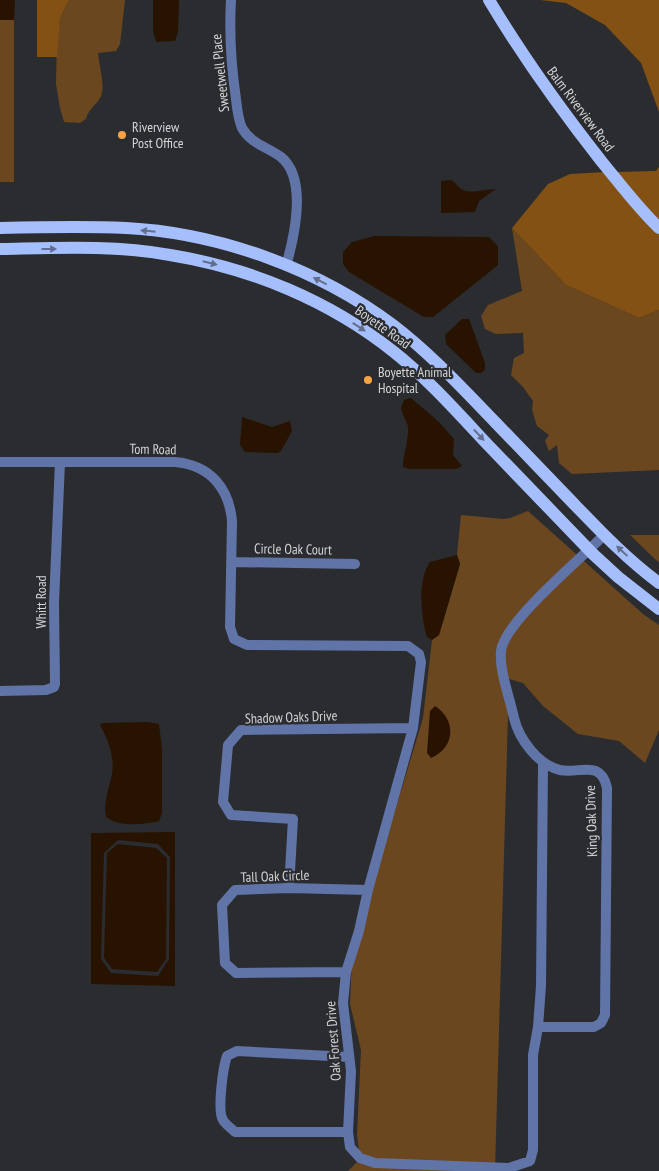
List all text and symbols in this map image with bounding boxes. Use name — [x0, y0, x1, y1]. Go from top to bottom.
street label: Sweetwell Place — [207, 33, 233, 113]
street label: Balm Riverview Road — [543, 63, 619, 155]
place label: Riverview Post Office — [132, 118, 184, 152]
marker: Riverview Post Office — [116, 129, 128, 141]
one-way arrow — [140, 226, 156, 234]
one-way arrow — [41, 245, 57, 253]
one-way arrow — [203, 259, 218, 267]
one-way arrow — [313, 277, 327, 285]
street label: Boyette Road — [352, 301, 414, 353]
one-way arrow — [352, 322, 365, 332]
place label: Boyette Animal Hospital — [378, 363, 452, 397]
marker: Boyette Animal Hospital — [362, 374, 374, 386]
one-way arrow — [473, 429, 485, 441]
street label: Tom Road — [129, 440, 177, 458]
street label: Circle Oak Court — [254, 539, 332, 559]
one-way arrow — [616, 546, 628, 557]
street label: Whitt Road — [32, 575, 50, 629]
street label: Shadow Oaks Drive — [244, 706, 338, 728]
street label: King Oak Drive — [581, 785, 601, 857]
street label: Tall Oak Circle — [240, 866, 310, 886]
street label: Oak Forest Drive — [321, 1000, 345, 1081]

